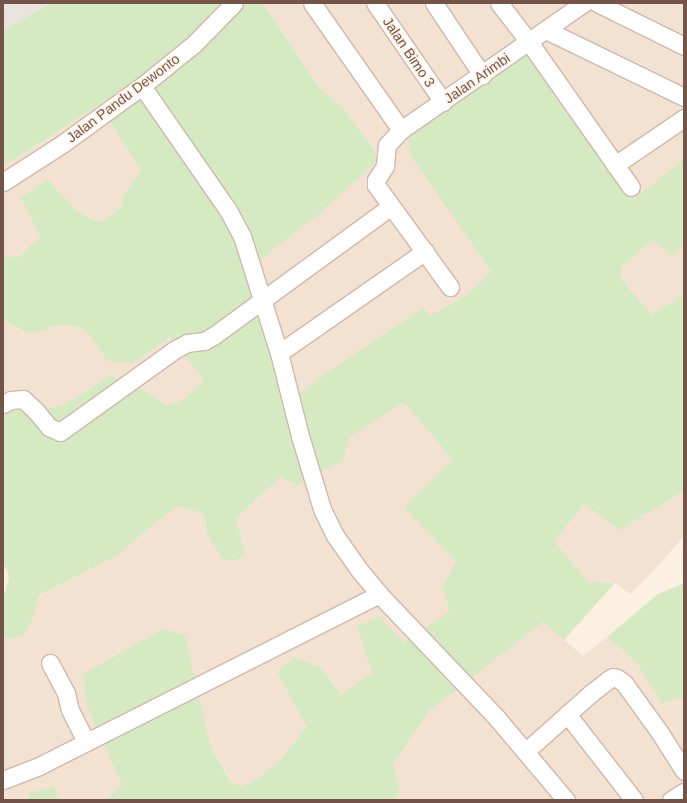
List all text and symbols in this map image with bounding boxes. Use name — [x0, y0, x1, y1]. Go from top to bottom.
street label: Jalan Bimo 3 — [379, 14, 439, 90]
street label: Jalan Arimbi — [441, 49, 513, 107]
street label: Jalan Pandu Dewonto — [63, 50, 183, 146]

